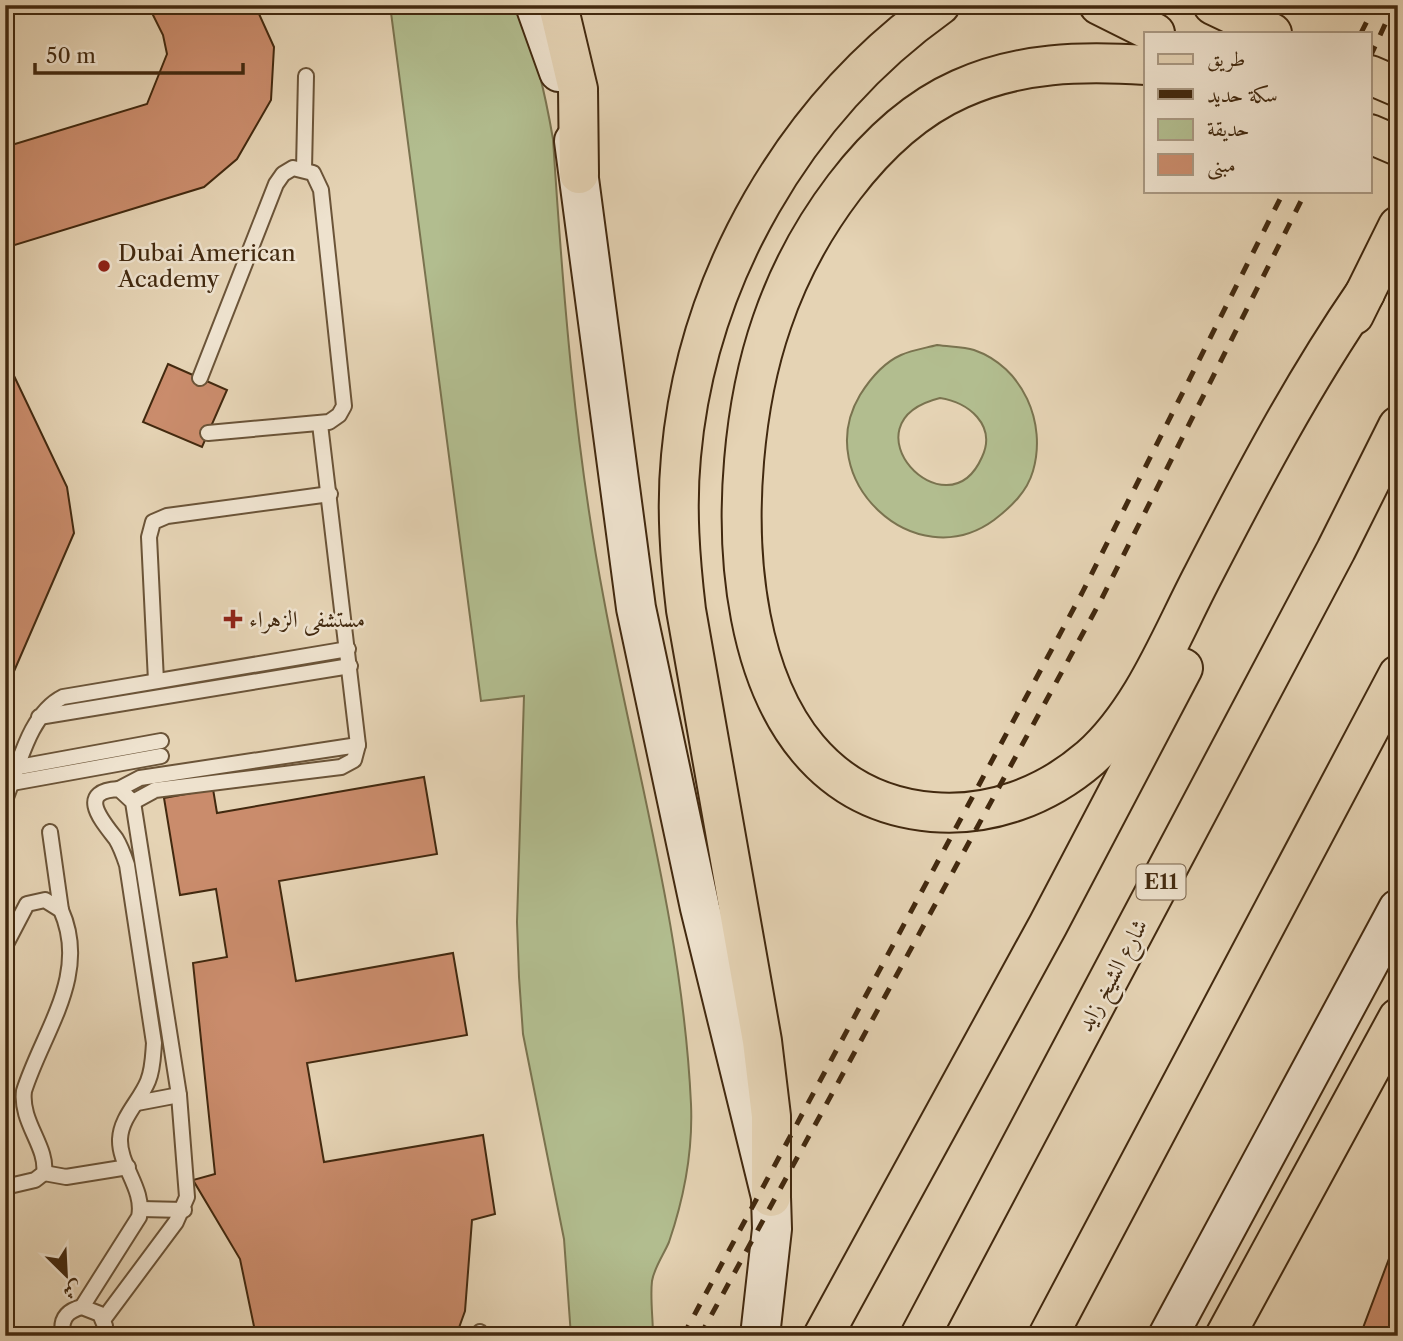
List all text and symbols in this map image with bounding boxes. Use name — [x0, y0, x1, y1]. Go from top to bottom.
scale bar — [35, 32, 243, 76]
legend — [1144, 32, 1372, 192]
text: 50 m — [46, 43, 96, 68]
text: طريق — [1207, 46, 1245, 72]
text: سكة حديد — [1207, 82, 1278, 108]
text: حديقة — [1207, 116, 1250, 142]
text: مبنى — [1207, 152, 1236, 180]
place label: Dubai American Academy — [117, 239, 296, 293]
marker: Dubai American Academy — [96, 258, 112, 274]
place label: مستشفى الزهراء — [249, 605, 365, 636]
marker: مستشفى الزهراء — [223, 609, 243, 629]
road number: E11 — [1136, 864, 1186, 900]
street label: شارع الشيخ زايد — [1071, 914, 1160, 1039]
north arrow — [32, 1240, 102, 1310]
text: ش — [59, 1276, 86, 1304]

